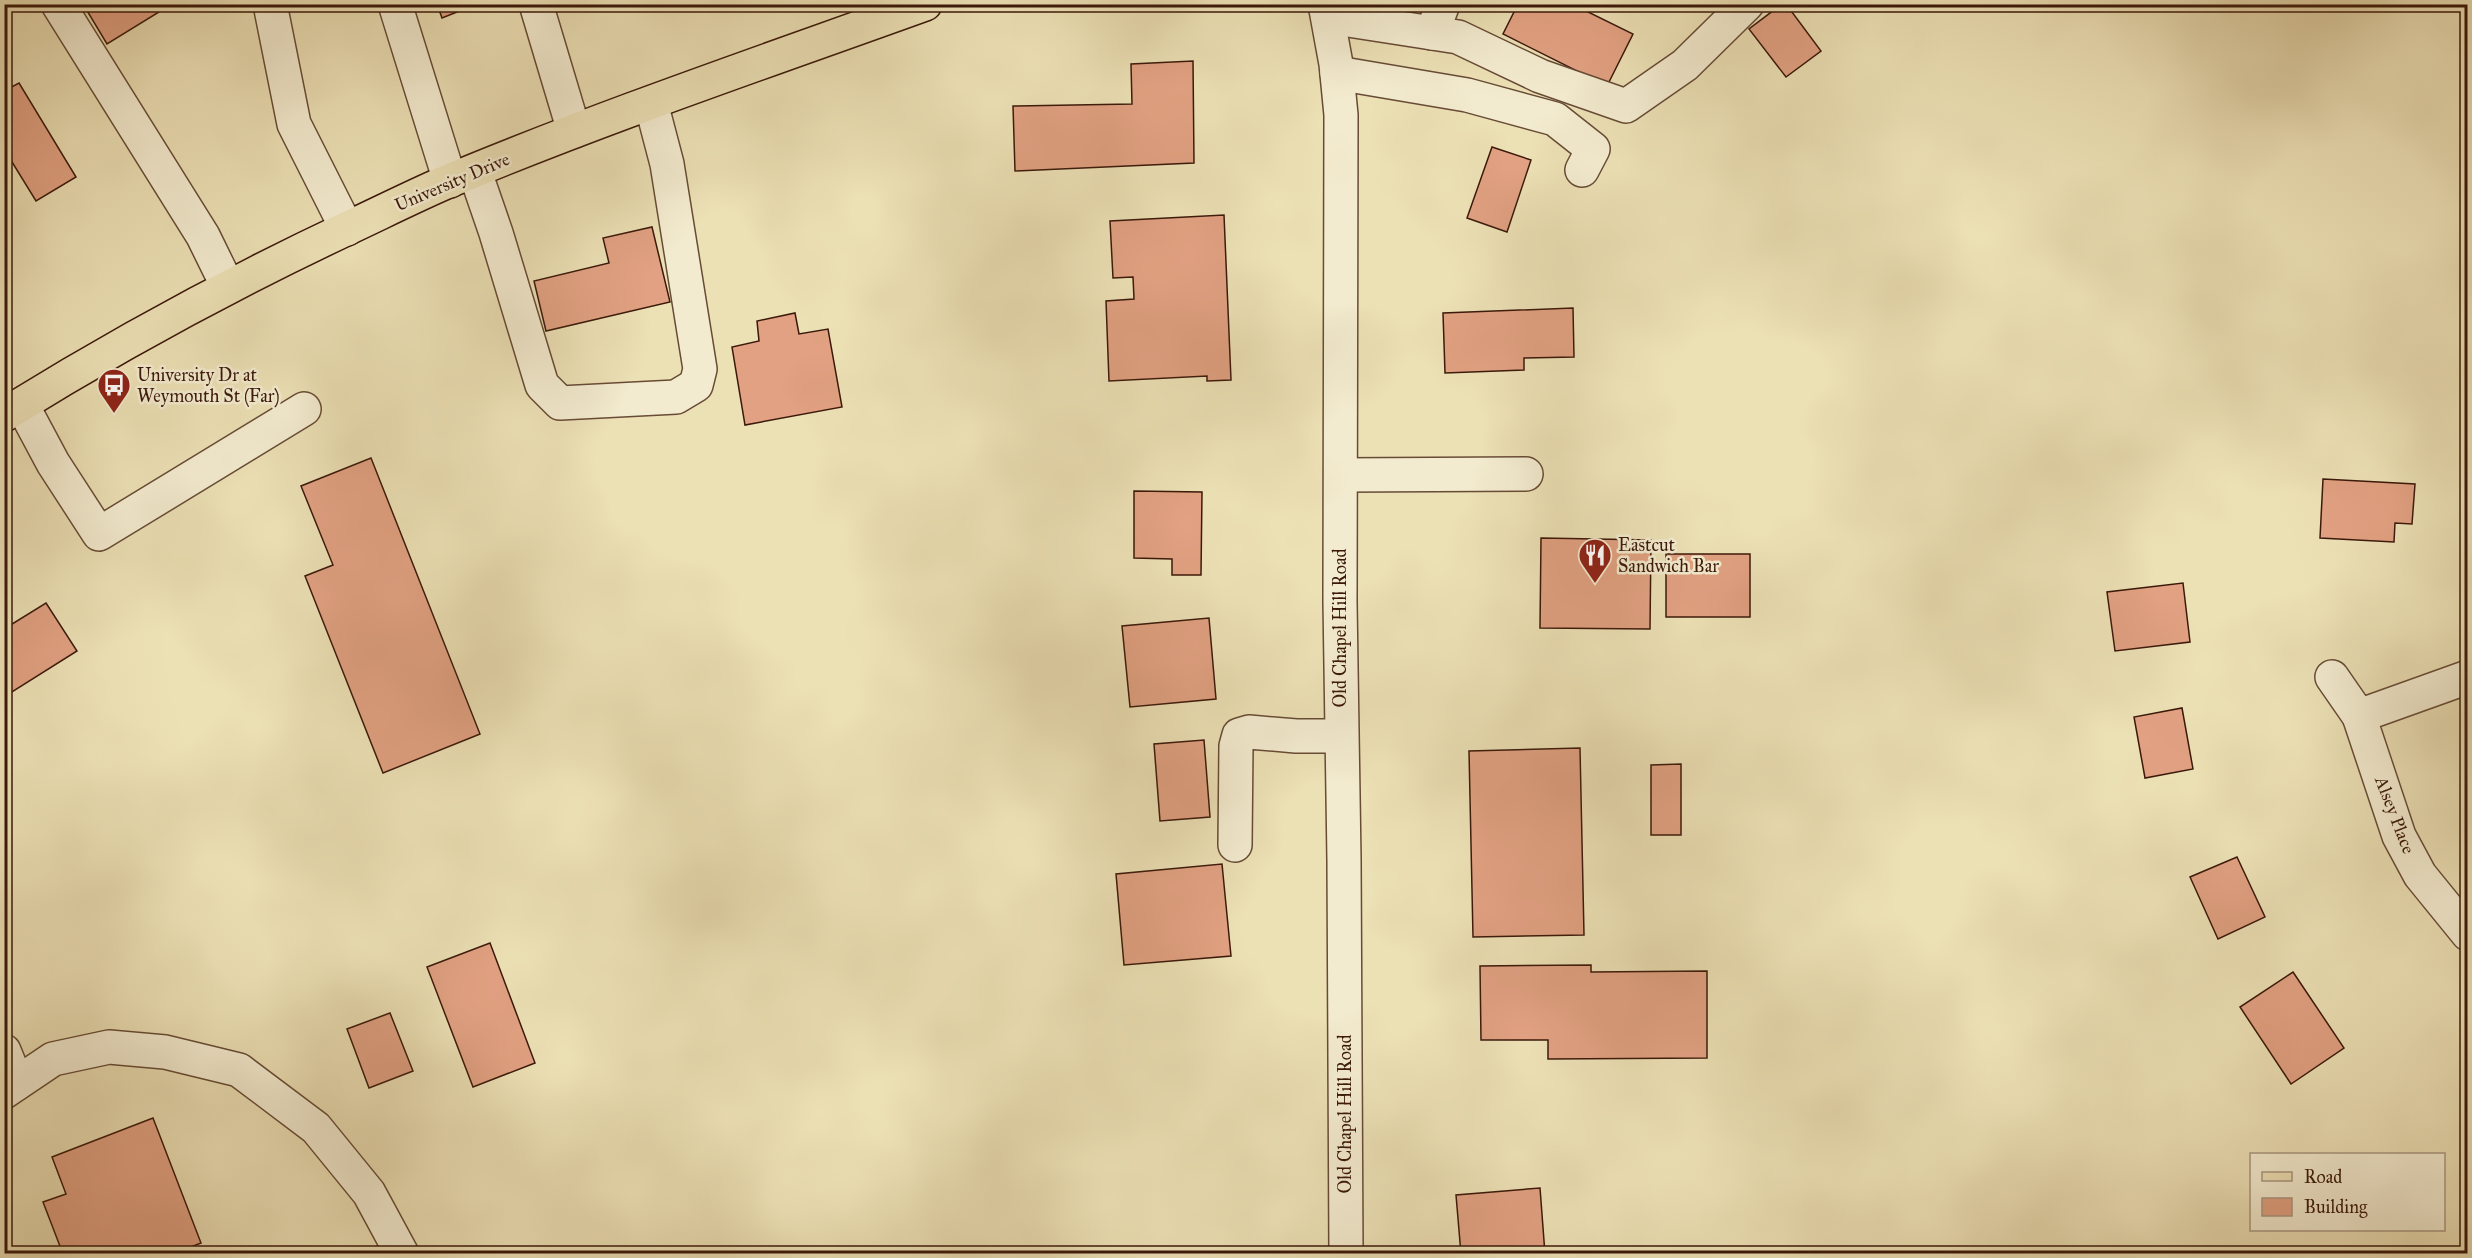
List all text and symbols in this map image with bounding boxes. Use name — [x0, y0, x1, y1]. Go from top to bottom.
street label: University Drive — [391, 148, 513, 216]
place label: University Dr at Weymouth St (Far) — [137, 364, 280, 408]
bus stop icon: University Dr at Weymouth St (Far) — [96, 367, 132, 414]
place label: Eastcut Sandwich Bar — [1618, 534, 1719, 577]
restaurant icon: Eastcut Sandwich Bar — [1577, 537, 1613, 584]
street label: Old Chapel Hill Road — [1329, 548, 1351, 708]
street label: Alsey Place — [2370, 772, 2420, 857]
street label: Old Chapel Hill Road — [1334, 1034, 1356, 1194]
legend — [2250, 1153, 2445, 1231]
text: Road — [2304, 1166, 2342, 1188]
text: Building — [2304, 1196, 2368, 1219]

